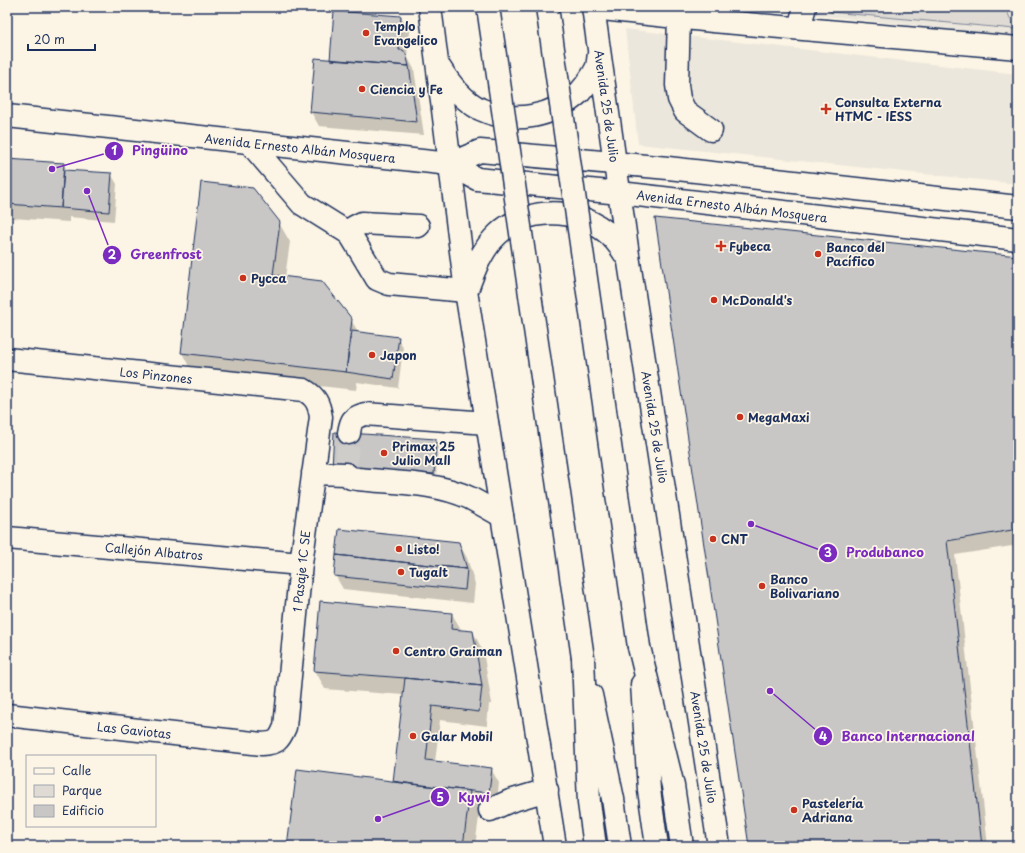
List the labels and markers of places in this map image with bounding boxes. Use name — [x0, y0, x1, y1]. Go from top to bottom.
place label: Templo Evangelico — [374, 17, 437, 49]
marker: Templo Evangelico — [361, 28, 371, 38]
place label: Ciencia y Fe — [370, 80, 443, 98]
marker: Ciencia y Fe — [357, 84, 367, 94]
place label: Consulta Externa HTMC - IESS — [835, 93, 942, 125]
marker: Consulta Externa HTMC - IESS — [820, 103, 832, 115]
callout: Pingüino — [104, 138, 196, 163]
place label: Fybeca — [729, 237, 771, 255]
place label: Banco del Pacífico — [826, 238, 885, 270]
marker: Fybeca — [716, 241, 726, 251]
callout: Greenfrost — [102, 242, 210, 267]
marker: Banco del Pacífico — [813, 249, 823, 259]
place label: Pycca — [251, 269, 287, 287]
marker: Pycca — [238, 273, 248, 283]
place label: McDonald's — [722, 291, 792, 309]
marker: McDonald's — [709, 295, 719, 305]
place label: Japon — [380, 346, 417, 364]
marker: Japon — [367, 350, 377, 360]
place label: MegaMaxi — [748, 408, 810, 426]
marker: MegaMaxi — [735, 412, 745, 422]
place label: Primax 25 Julio Mall — [392, 437, 455, 469]
marker: Primax 25 Julio Mall — [379, 448, 389, 458]
place label: CNT — [721, 530, 748, 548]
marker: CNT — [708, 534, 718, 544]
place label: Listo! — [407, 540, 440, 558]
callout: Produbanco — [818, 540, 932, 565]
marker: Listo! — [394, 544, 404, 554]
place label: Tugalt — [409, 563, 448, 581]
marker: Tugalt — [396, 567, 406, 577]
place label: Banco Bolivariano — [770, 570, 839, 602]
marker: Banco Bolivariano — [757, 581, 767, 591]
place label: Centro Graiman — [404, 642, 502, 660]
marker: Centro Graiman — [391, 646, 401, 656]
callout: Banco Internacional — [813, 724, 983, 749]
place label: Galar Mobil — [421, 727, 493, 745]
marker: Galar Mobil — [408, 731, 418, 741]
callout: Kywi — [430, 785, 497, 810]
place label: Pastelería Adriana — [802, 794, 864, 826]
marker: Pastelería Adriana — [789, 805, 799, 815]

